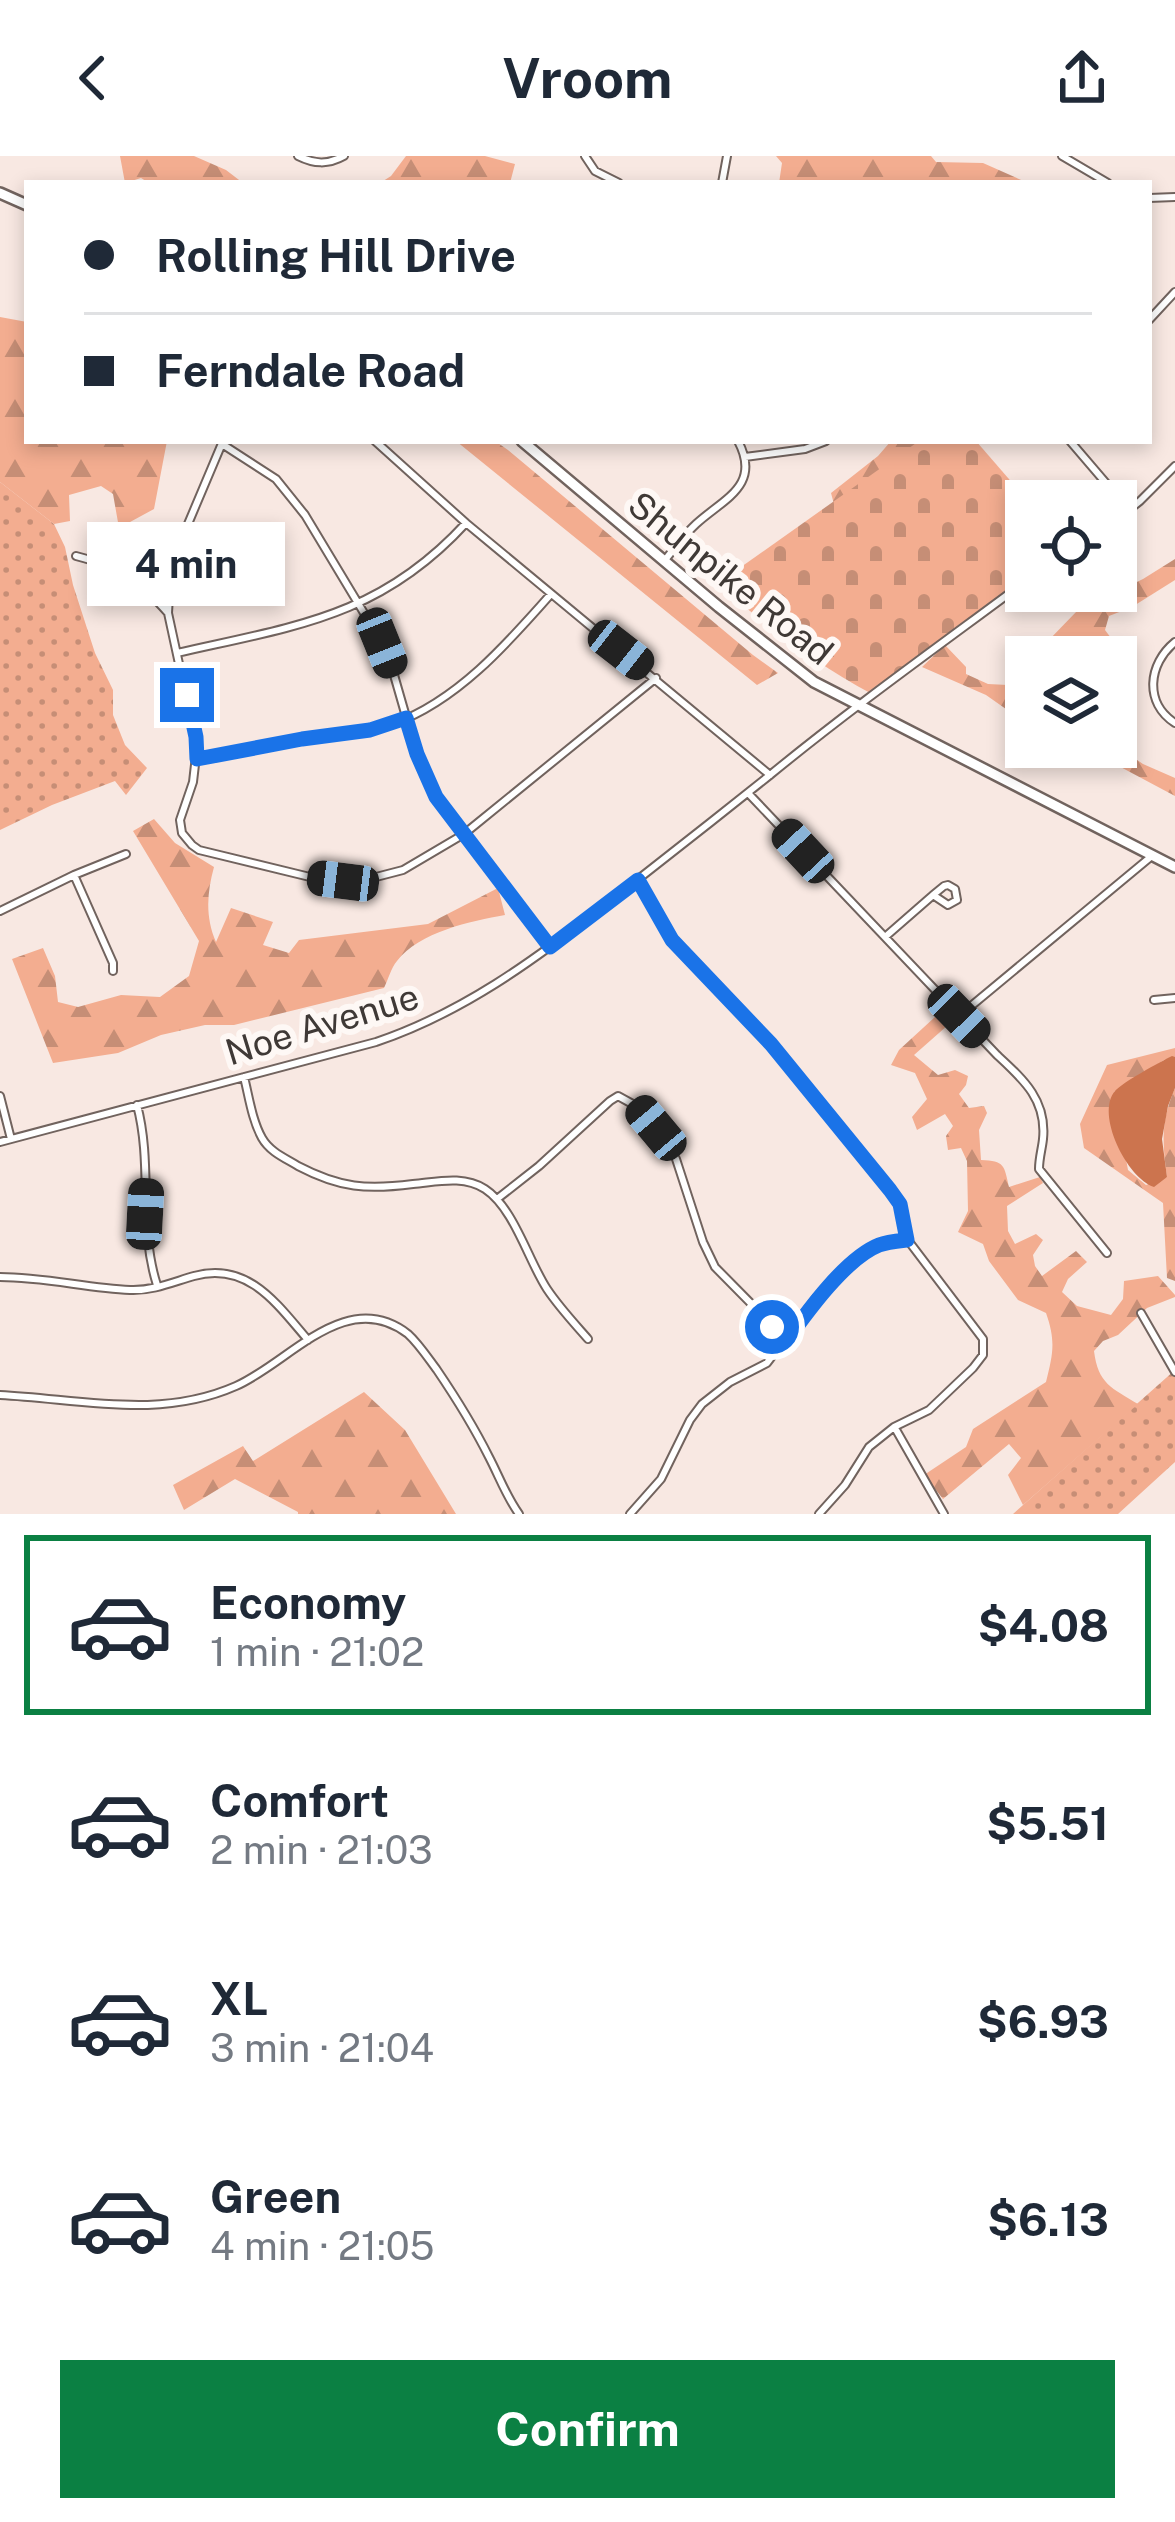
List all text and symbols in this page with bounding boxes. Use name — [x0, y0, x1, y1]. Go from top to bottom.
icon: back — [60, 45, 126, 111]
icon: share — [1049, 45, 1115, 111]
text: Vroom — [503, 47, 672, 110]
text: Rolling Hill Drive — [156, 229, 516, 282]
text: Ferndale Road — [156, 344, 465, 397]
map controls — [1005, 480, 1137, 768]
button: locate — [1005, 480, 1137, 612]
street label: Shunpike Road — [620, 483, 842, 673]
callout: 4 min — [88, 521, 286, 605]
text: 4 min — [135, 541, 237, 587]
car — [352, 603, 412, 683]
car — [582, 614, 660, 686]
button: layers — [1005, 636, 1137, 768]
route end — [160, 668, 214, 722]
car — [765, 812, 841, 890]
car — [305, 859, 381, 903]
street label: Noe Avenue — [220, 975, 424, 1073]
car — [921, 978, 997, 1054]
car — [619, 1089, 693, 1167]
car — [125, 1177, 165, 1251]
route start — [745, 1300, 799, 1354]
icon: car — [66, 1571, 174, 1679]
text: Economy — [210, 1576, 406, 1629]
text: $4.08 — [978, 1599, 1109, 1652]
text: 1 min · 21:02 — [210, 1629, 424, 1675]
icon: car — [66, 1769, 174, 1877]
text: Comfort — [210, 1774, 389, 1827]
text: $5.51 — [986, 1797, 1109, 1850]
text: 2 min · 21:03 — [210, 1827, 433, 1873]
icon: car — [66, 1967, 174, 2075]
text: XL — [210, 1972, 268, 2025]
text: $6.93 — [977, 1995, 1109, 2048]
text: 3 min · 21:04 — [210, 2025, 434, 2071]
icon: car — [66, 2165, 174, 2273]
text: Green — [210, 2170, 341, 2223]
text: $6.13 — [987, 2193, 1109, 2246]
text: 4 min · 21:05 — [210, 2223, 435, 2269]
button: Confirm — [60, 2360, 1115, 2498]

